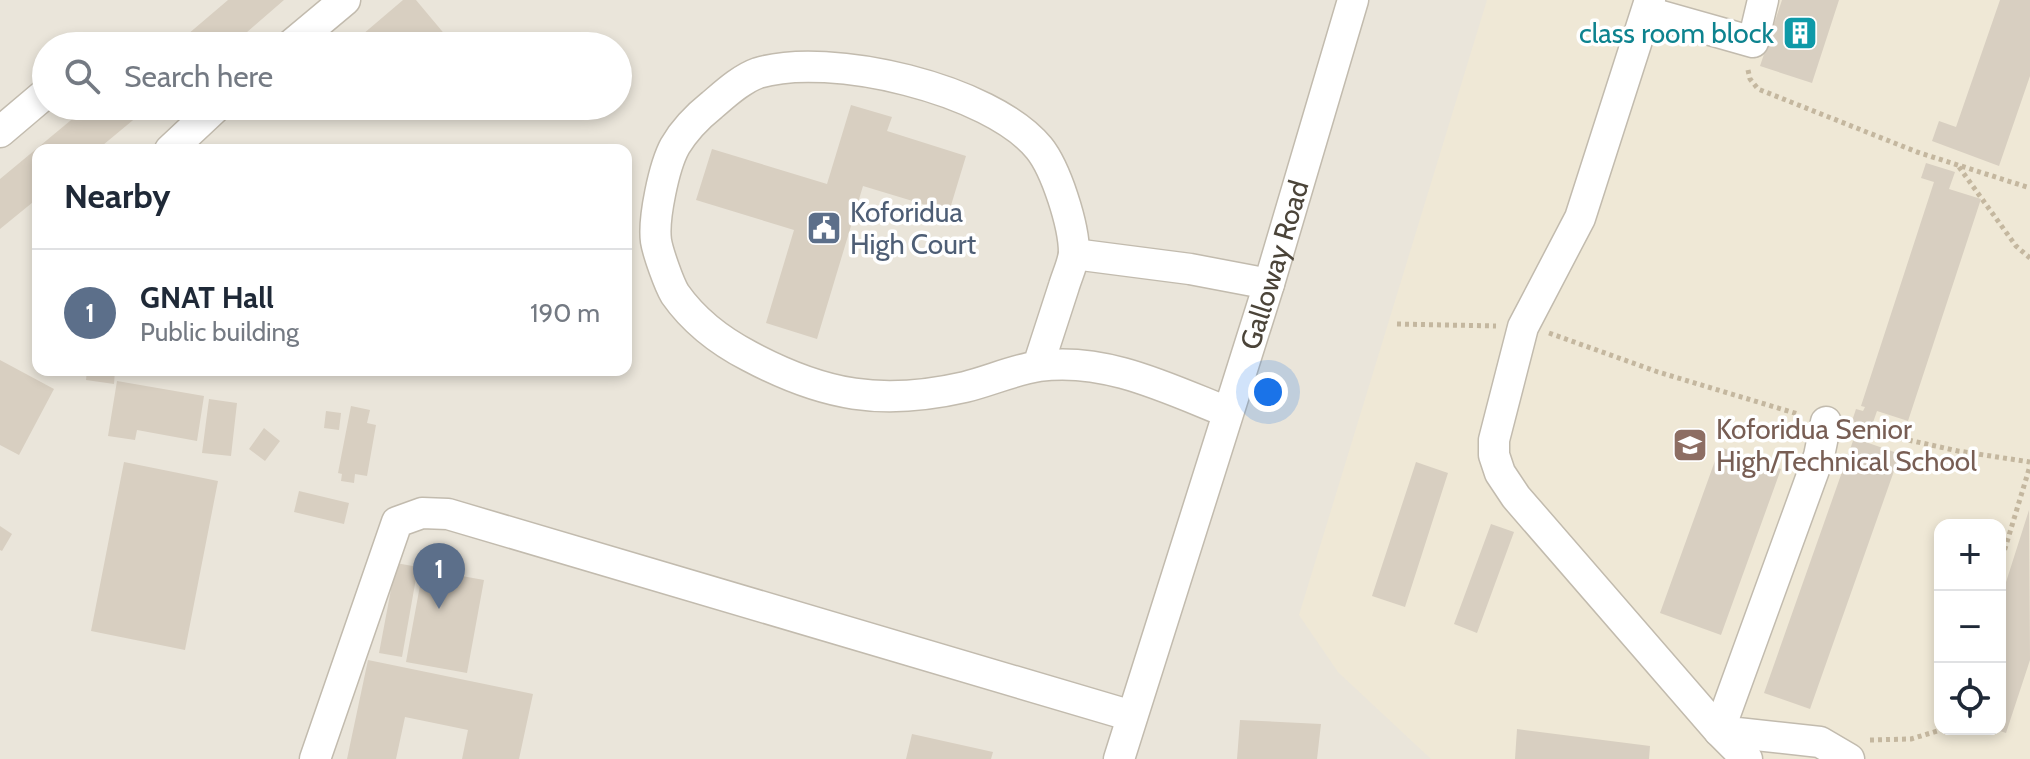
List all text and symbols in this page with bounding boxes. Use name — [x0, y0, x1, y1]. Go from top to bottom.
building icon: class room block — [1781, 14, 1819, 52]
place label: class room block — [1579, 16, 1774, 50]
search box — [32, 32, 632, 120]
icon: search — [60, 54, 104, 98]
text: Search here — [124, 58, 273, 95]
text: Nearby — [64, 175, 171, 217]
street label: Galloway Road — [1232, 176, 1316, 354]
place label: Koforidua High Court — [850, 195, 976, 261]
public building icon: Koforidua High Court — [805, 209, 843, 247]
text: GNAT Hall — [140, 279, 274, 316]
text: 1 — [85, 297, 95, 329]
text: 190 m — [530, 297, 600, 329]
text: Public building — [140, 316, 299, 348]
your location — [1248, 372, 1288, 412]
place label: Koforidua Senior High/Technical School — [1716, 412, 1977, 478]
school or university icon: Koforidua Senior High/Technical School — [1671, 426, 1709, 464]
map controls — [1934, 519, 2006, 735]
button: + — [1934, 519, 2006, 591]
pin: 1 — [413, 543, 465, 609]
button: − — [1934, 591, 2006, 663]
button: locate — [1934, 663, 2006, 735]

